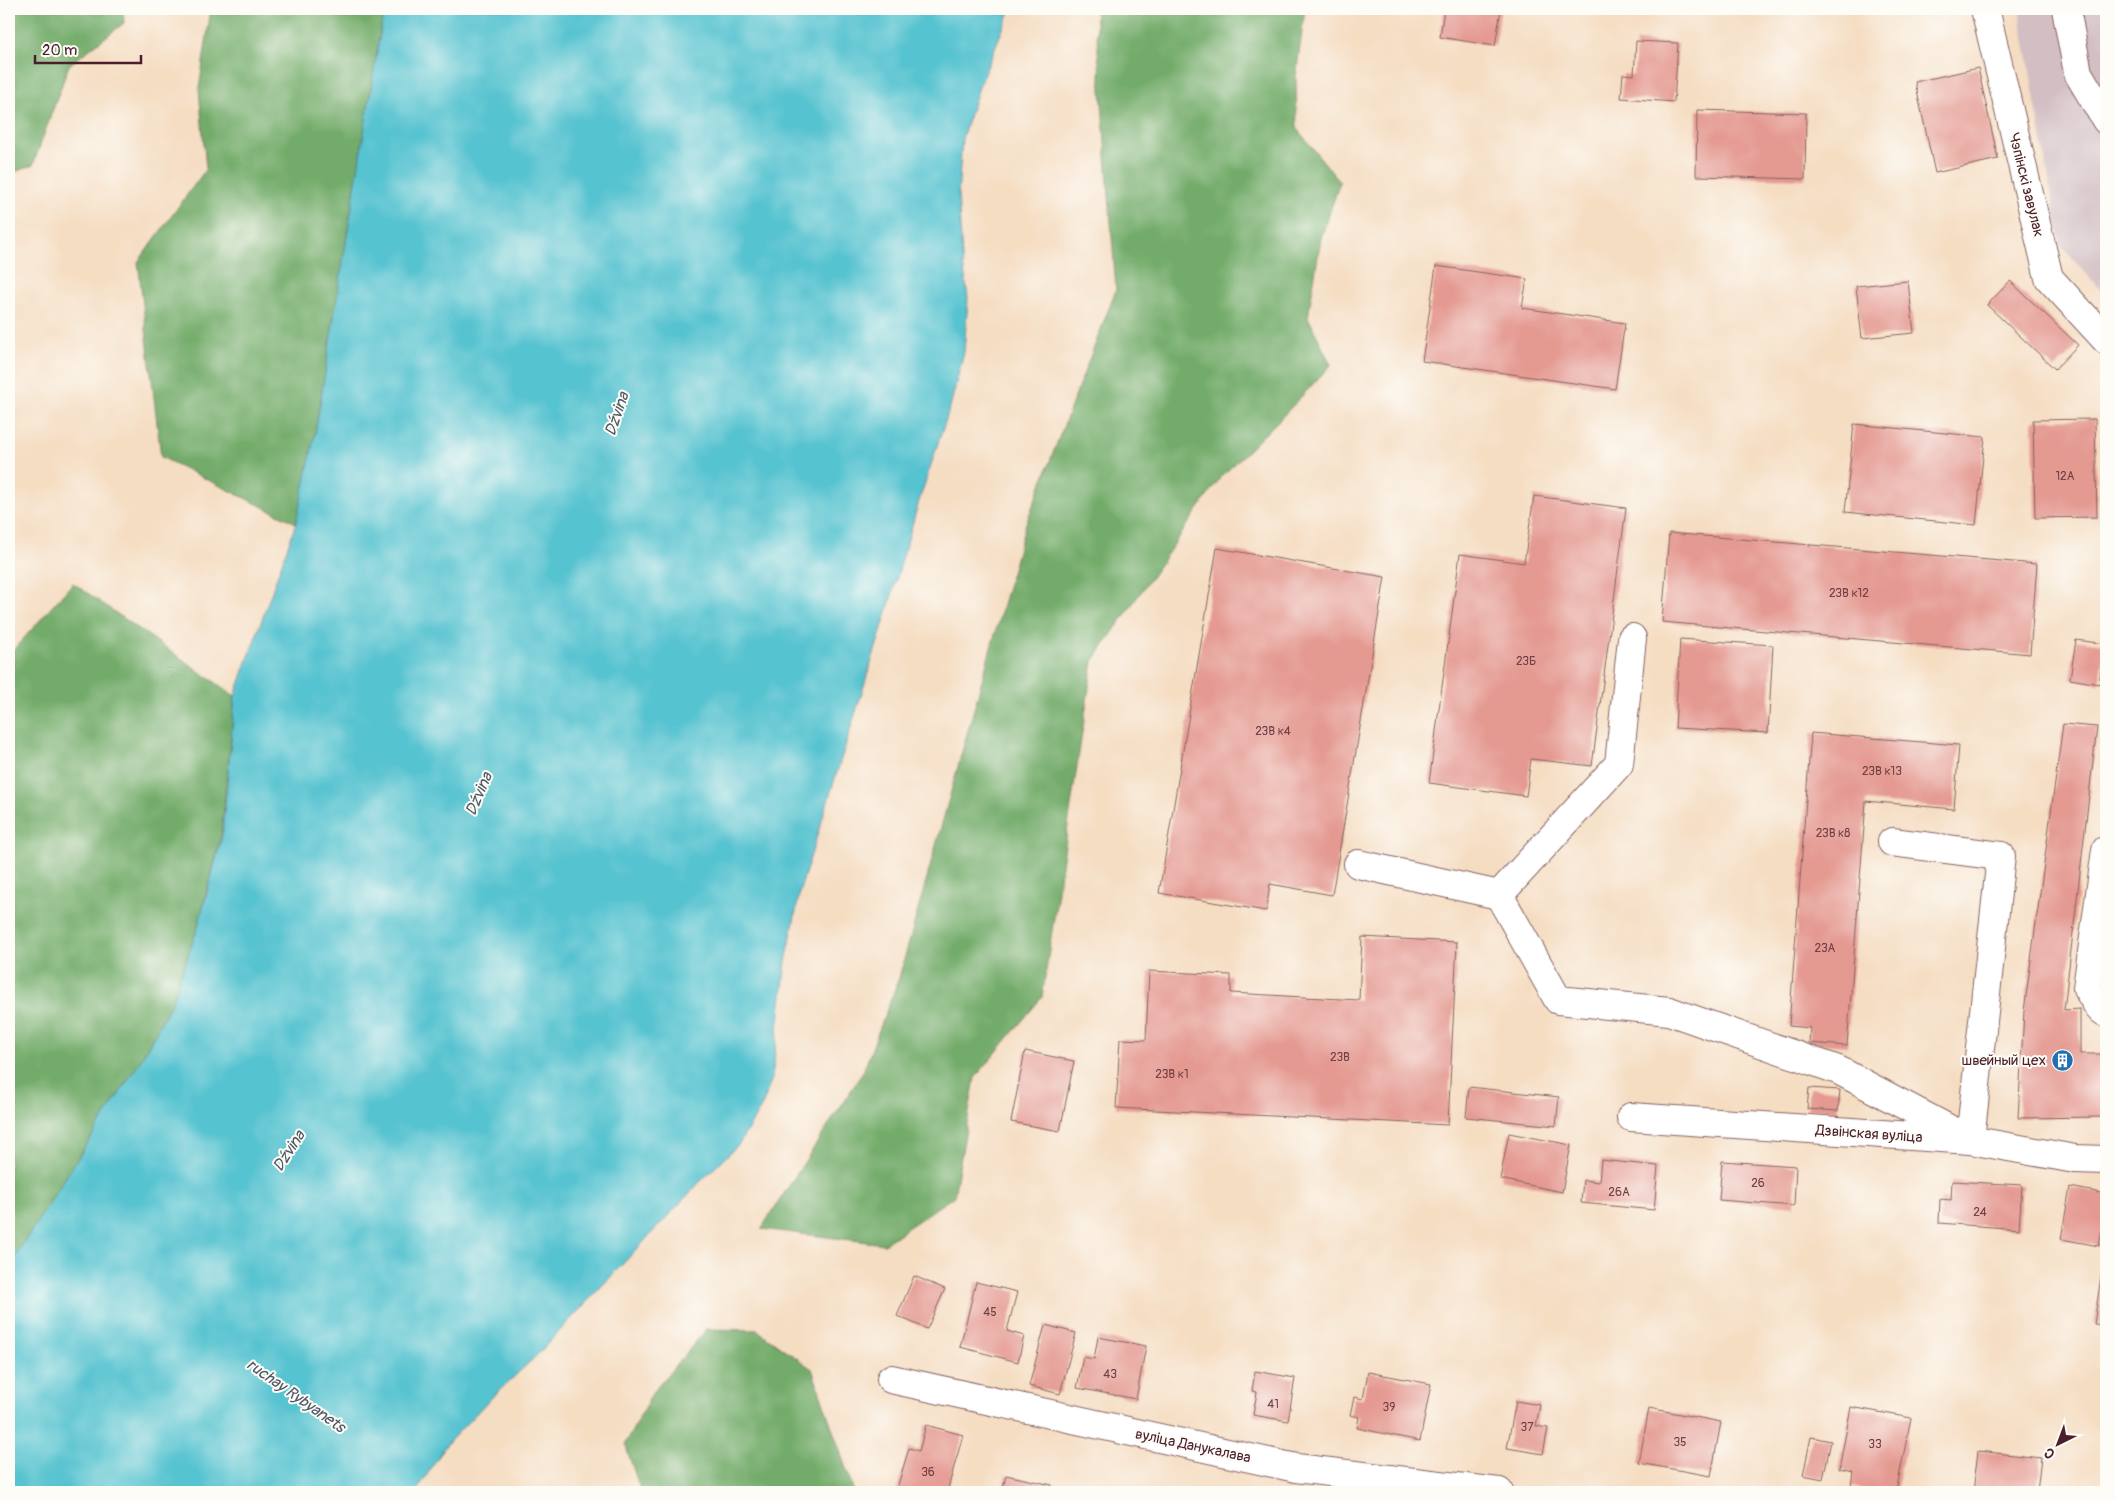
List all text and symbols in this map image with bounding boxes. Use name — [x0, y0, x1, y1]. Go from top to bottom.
scale bar — [35, 32, 141, 64]
text: 20 m — [42, 41, 77, 60]
street label: Чэпінскі завулак — [2004, 131, 2048, 239]
water label: Dźvina — [600, 388, 634, 438]
house number: 12А — [2055, 469, 2075, 484]
house number: 23В к12 — [1829, 586, 1869, 601]
house number: 23Б — [1516, 654, 1536, 669]
house number: 23В к4 — [1255, 724, 1291, 739]
house number: 23В к13 — [1862, 764, 1902, 779]
water label: Dźvina — [461, 768, 498, 819]
house number: 23В к8 — [1816, 826, 1850, 841]
house number: 23А — [1815, 941, 1836, 956]
building icon: швейный цех — [2050, 1048, 2074, 1072]
house number: 23В — [1330, 1050, 1350, 1065]
place label: швейный цех — [1962, 1051, 2046, 1070]
house number: 23В к1 — [1155, 1067, 1189, 1082]
street label: Дзвінская вуліца — [1814, 1121, 1923, 1147]
water label: Dźvina — [268, 1125, 310, 1175]
house number: 26 — [1751, 1176, 1765, 1191]
house number: 26А — [1608, 1185, 1630, 1200]
house number: 24 — [1973, 1205, 1987, 1220]
house number: 45 — [983, 1305, 997, 1320]
water label: ruchay Rybyanets — [243, 1355, 351, 1438]
house number: 43 — [1103, 1367, 1117, 1382]
house number: 41 — [1267, 1397, 1279, 1412]
house number: 39 — [1383, 1400, 1395, 1415]
north arrow — [2032, 1418, 2082, 1468]
house number: 37 — [1520, 1420, 1534, 1435]
street label: вуліца Данукалава — [1133, 1424, 1253, 1468]
house number: 35 — [1673, 1435, 1687, 1450]
house number: 33 — [1868, 1437, 1882, 1452]
text: С — [2040, 1444, 2059, 1462]
house number: 36 — [921, 1465, 935, 1480]

